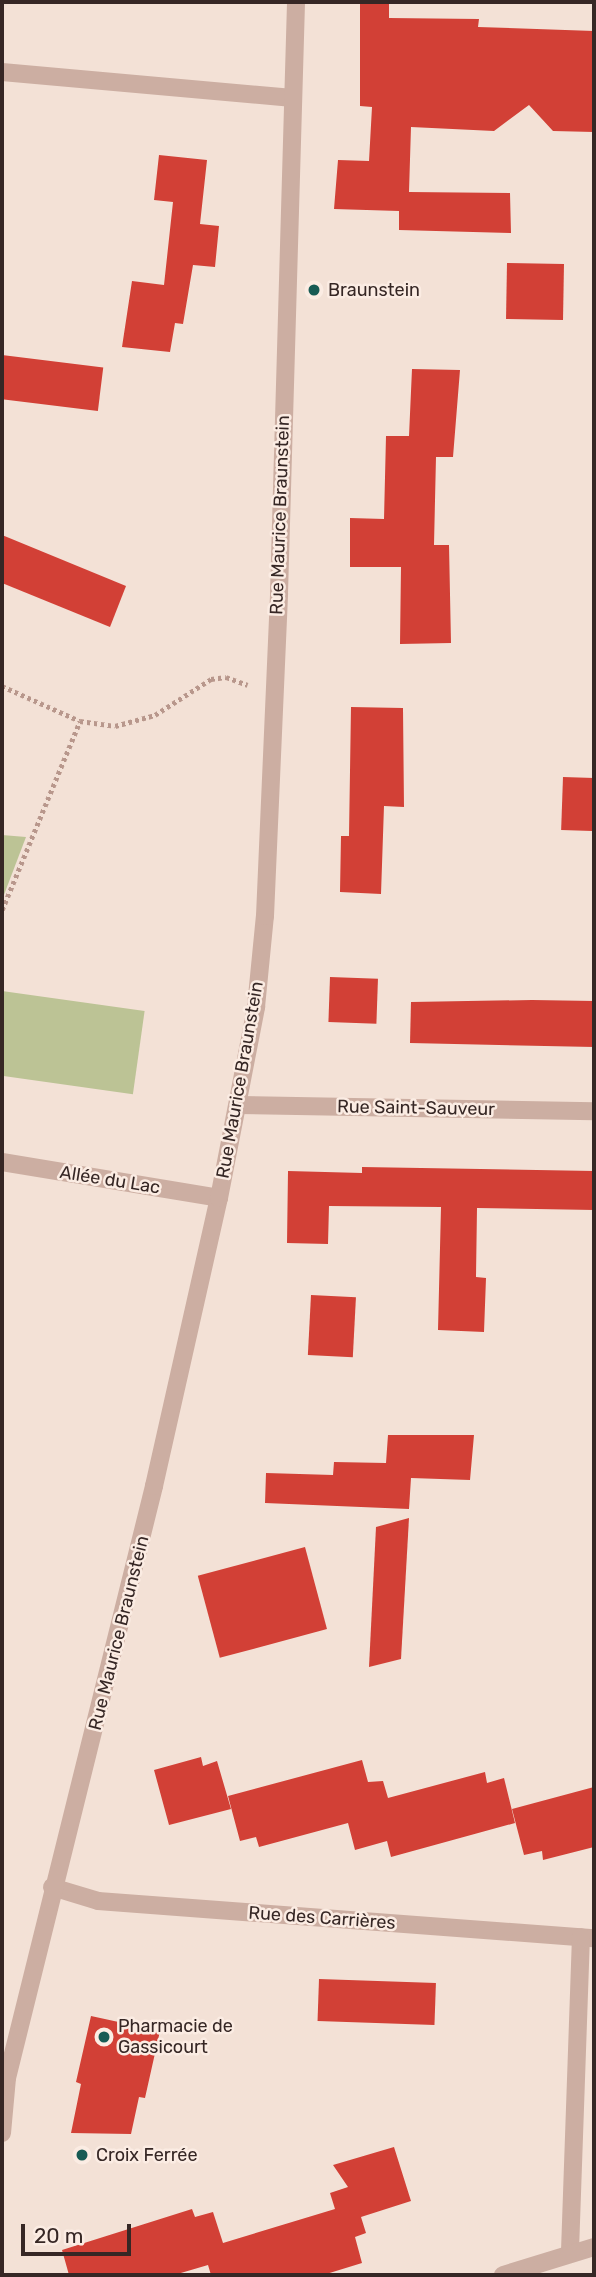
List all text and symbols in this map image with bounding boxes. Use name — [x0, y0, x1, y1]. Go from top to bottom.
place label: Braunstein — [328, 279, 420, 301]
marker: Braunstein — [306, 282, 322, 298]
street label: Rue Maurice Braunstein — [266, 415, 294, 615]
street label: Rue Maurice Braunstein — [212, 980, 268, 1180]
street label: Rue Saint-Sauveur — [337, 1096, 495, 1120]
street label: Allée du Lac — [58, 1161, 162, 1199]
street label: Rue Maurice Braunstein — [84, 1533, 154, 1733]
street label: Rue des Carrières — [248, 1902, 396, 1934]
place label: Pharmacie de Gassicourt — [118, 2016, 233, 2058]
marker: Pharmacie de Gassicourt — [96, 2029, 112, 2045]
place label: Croix Ferrée — [96, 2144, 198, 2166]
marker: Croix Ferrée — [74, 2147, 90, 2163]
scale bar — [24, 2210, 135, 2254]
text: 20 m — [34, 2223, 83, 2248]

